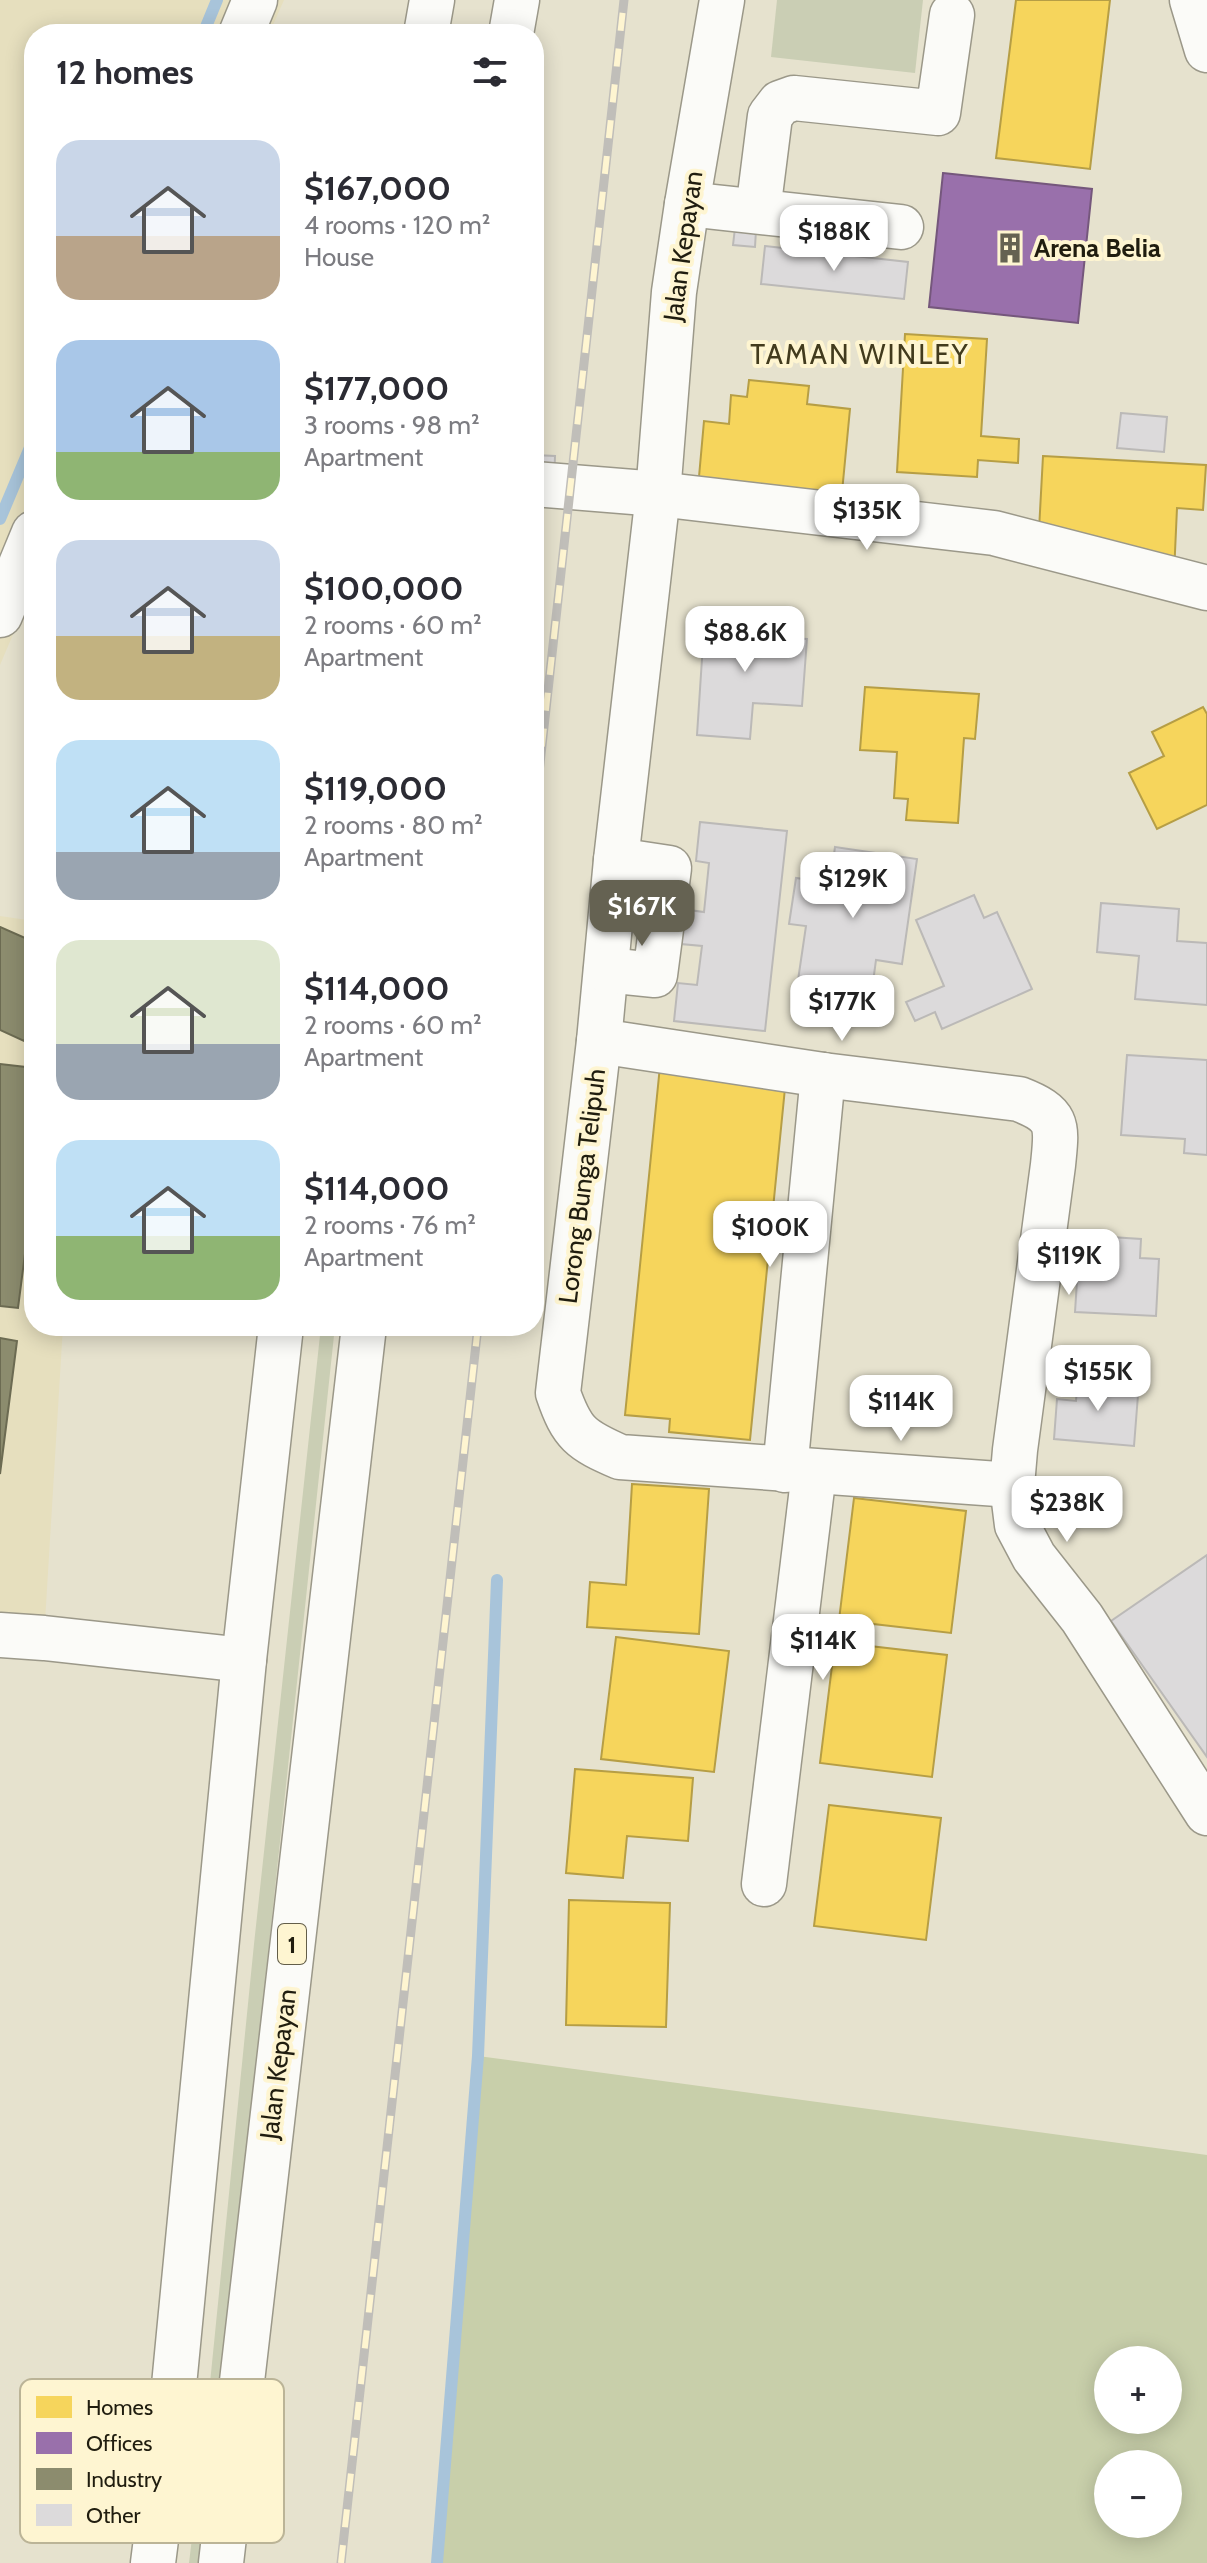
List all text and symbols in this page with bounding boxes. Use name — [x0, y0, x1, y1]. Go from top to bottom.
icon: filters — [468, 50, 512, 94]
text: 12 homes — [56, 51, 194, 93]
text: $167,000 — [304, 167, 451, 209]
street label: Jalan Kepayan — [656, 169, 709, 324]
icon: home — [120, 172, 216, 268]
pin: $188K — [778, 205, 890, 273]
text: 4 rooms · 120 m² — [304, 209, 490, 241]
text: $188K — [798, 215, 870, 247]
building icon: Arena Belia — [993, 231, 1027, 265]
place label: Arena Belia — [1034, 232, 1161, 264]
text: House — [304, 241, 374, 273]
district label: TAMAN WINLEY — [750, 337, 970, 371]
text: $177,000 — [304, 367, 449, 409]
icon: home — [120, 372, 216, 468]
text: 3 rooms · 98 m² — [304, 409, 480, 441]
text: Apartment — [304, 441, 423, 473]
pin: $135K — [811, 484, 923, 552]
text: $135K — [833, 494, 901, 526]
text: $100,000 — [304, 567, 464, 609]
icon: home — [120, 572, 216, 668]
pin: $88.6K — [680, 606, 810, 674]
text: 2 rooms · 60 m² — [304, 609, 482, 641]
text: $88.6K — [703, 616, 787, 648]
text: Apartment — [304, 641, 423, 673]
text: $119,000 — [304, 767, 447, 809]
icon: home — [120, 772, 216, 868]
text: 2 rooms · 80 m² — [304, 809, 483, 841]
text: Apartment — [304, 841, 423, 873]
pin: $129K — [797, 852, 909, 920]
text: $129K — [818, 862, 888, 894]
pin: $167K — [586, 880, 698, 948]
text: $167K — [608, 890, 676, 922]
text: $114,000 — [304, 967, 450, 1009]
icon: home — [120, 972, 216, 1068]
pin: $177K — [786, 975, 898, 1043]
text: $177K — [808, 985, 876, 1017]
text: 2 rooms · 60 m² — [304, 1009, 482, 1041]
text: Apartment — [304, 1041, 423, 1073]
street label: Lorong Bunga Telipuh — [552, 1067, 612, 1305]
text: $114,000 — [304, 1167, 450, 1209]
icon: home — [120, 1172, 216, 1268]
pin: $100K — [714, 1201, 826, 1269]
text: 2 rooms · 76 m² — [304, 1209, 476, 1241]
text: $100K — [731, 1211, 809, 1243]
pin: $119K — [1013, 1229, 1125, 1297]
text: $119K — [1036, 1239, 1102, 1271]
text: Apartment — [304, 1241, 423, 1273]
pin: $155K — [1042, 1345, 1154, 1413]
text: $155K — [1064, 1355, 1132, 1387]
pin: $114K — [845, 1375, 957, 1443]
text: $114K — [868, 1385, 934, 1417]
pin: $238K — [1011, 1476, 1123, 1544]
text: $238K — [1030, 1486, 1104, 1518]
pin: $114K — [767, 1614, 879, 1682]
text: $114K — [790, 1624, 856, 1656]
road number: 1 — [278, 1924, 306, 1964]
street label: Jalan Kepayan — [253, 1987, 303, 2142]
map controls — [1094, 2346, 1182, 2538]
button: + — [1094, 2346, 1182, 2434]
legend — [20, 2379, 284, 2543]
text: Homes — [86, 2394, 153, 2421]
text: Offices — [86, 2430, 152, 2457]
button: − — [1094, 2450, 1182, 2538]
text: Industry — [86, 2466, 162, 2493]
text: Other — [86, 2502, 141, 2529]

